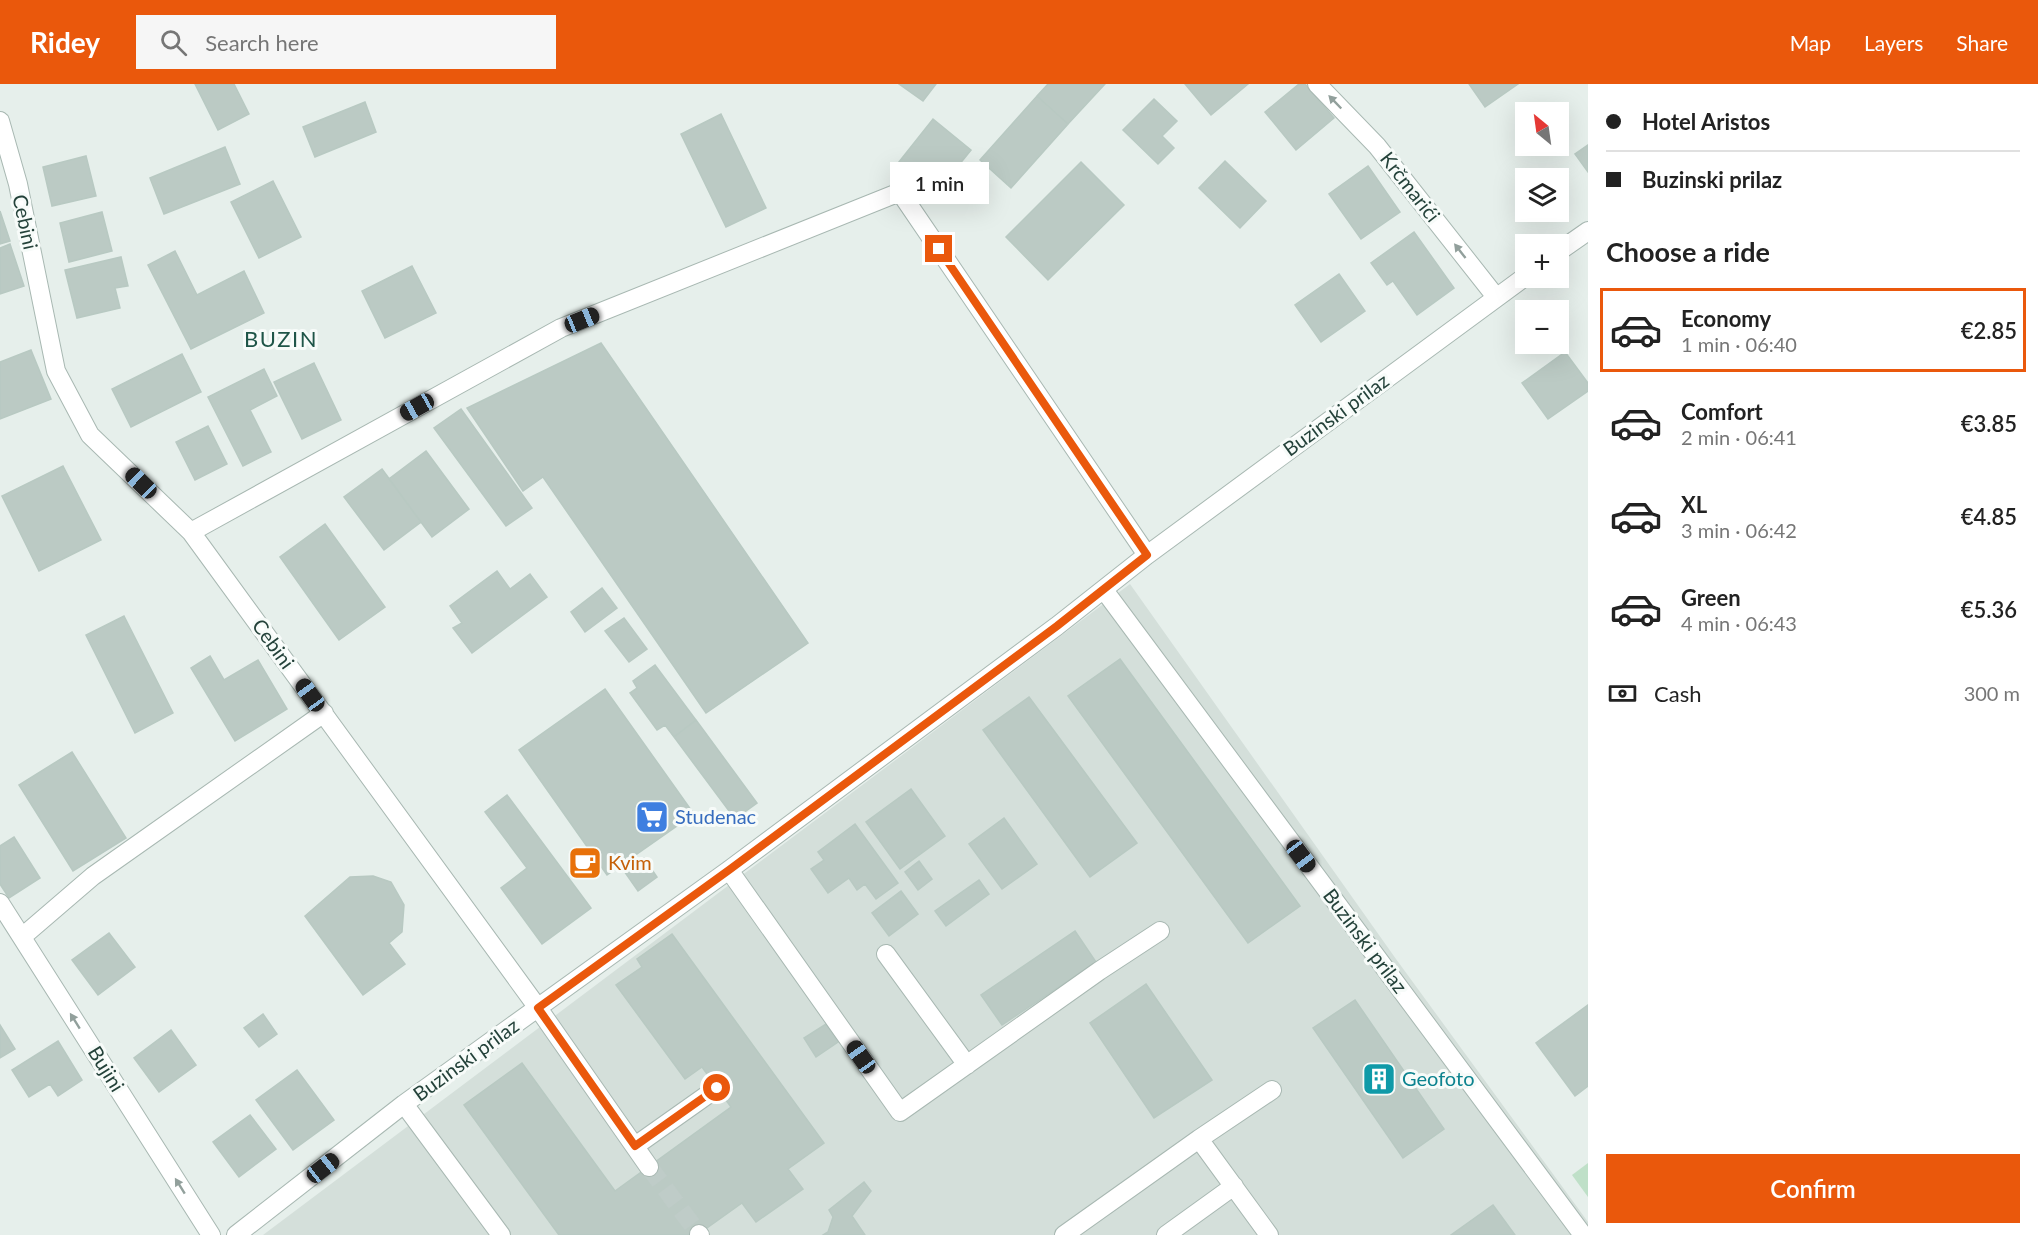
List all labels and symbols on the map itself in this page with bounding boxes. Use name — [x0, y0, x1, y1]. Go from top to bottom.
one-way arrow — [1328, 96, 1342, 110]
north arrow — [1515, 102, 1569, 156]
street label: Krčmarići — [1376, 146, 1446, 226]
callout: 1 min — [890, 162, 988, 204]
street label: Cebini — [8, 192, 44, 252]
route end — [925, 235, 952, 262]
one-way arrow — [1454, 243, 1467, 259]
car — [562, 305, 602, 335]
district label: BUZIN — [244, 325, 318, 352]
street label: Buzinski prilaz — [1278, 368, 1393, 461]
car — [397, 390, 437, 424]
car — [122, 464, 160, 502]
street label: Cebini — [248, 614, 300, 673]
car — [292, 675, 328, 715]
supermarket icon: Studenac — [634, 799, 670, 835]
place label: Studenac — [675, 804, 757, 828]
car — [1283, 836, 1319, 876]
cafe icon: Kvim — [567, 845, 603, 881]
place label: Kvim — [608, 850, 652, 874]
street label: Buzinski prilaz — [1319, 883, 1413, 997]
one-way arrow — [70, 1013, 81, 1029]
street label: Buzinski prilaz — [408, 1013, 523, 1106]
car — [843, 1037, 879, 1077]
street label: Bujini — [84, 1041, 130, 1096]
building icon: Geofoto — [1361, 1061, 1397, 1097]
place label: Geofoto — [1402, 1066, 1474, 1090]
route start — [703, 1074, 730, 1101]
car — [303, 1150, 343, 1186]
one-way arrow — [174, 1177, 185, 1194]

